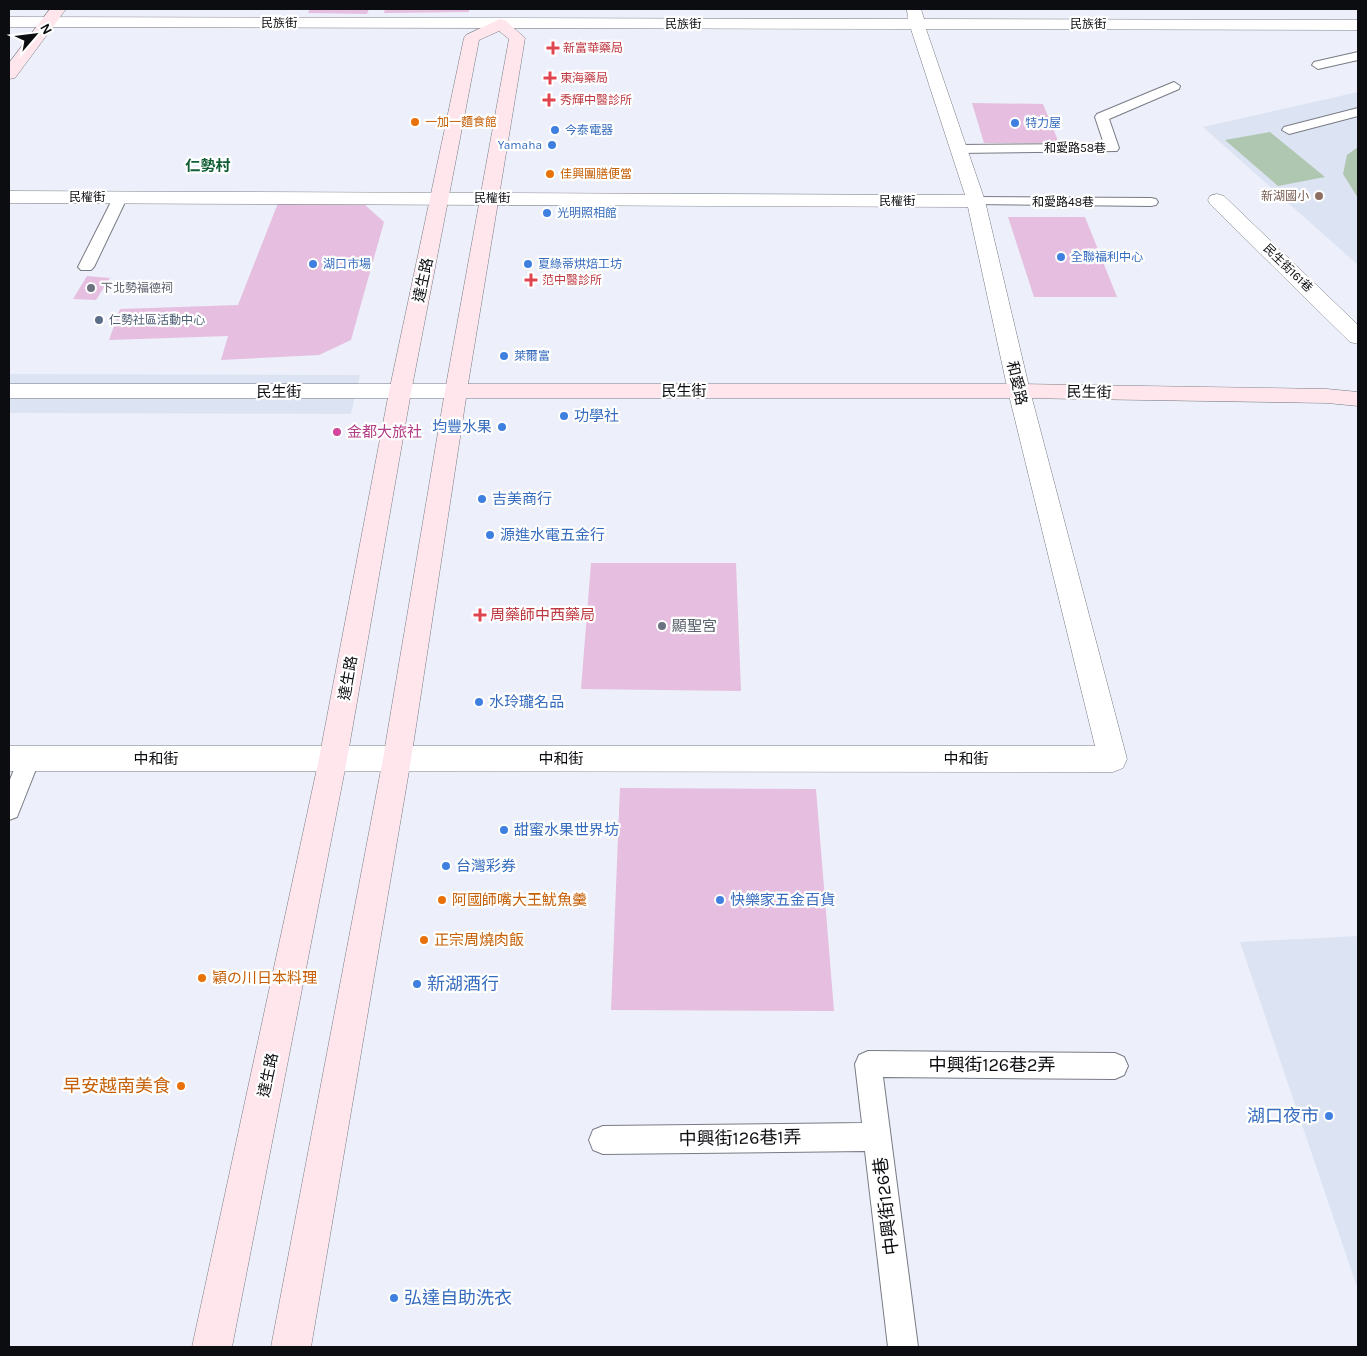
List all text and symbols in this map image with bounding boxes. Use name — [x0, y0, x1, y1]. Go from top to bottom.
north arrow — [10, 10, 60, 60]
street label: 民族街 — [261, 16, 297, 30]
street label: 民族街 — [665, 17, 701, 31]
street label: 民族街 — [1070, 17, 1106, 31]
text: N — [36, 21, 56, 38]
place label: 新富華藥局 — [563, 41, 623, 55]
marker: 新富華藥局 — [547, 42, 559, 54]
place label: 東海藥局 — [560, 71, 608, 85]
marker: 東海藥局 — [544, 72, 556, 84]
marker: 秀輝中醫診所 — [542, 93, 556, 107]
place label: 秀輝中醫診所 — [560, 93, 632, 107]
place label: 一加一麵食館 — [425, 115, 497, 129]
marker: 一加一麵食館 — [409, 116, 421, 128]
place label: 特力屋 — [1025, 116, 1061, 130]
marker: 特力屋 — [1009, 117, 1021, 129]
place label: 今泰電器 — [565, 123, 613, 137]
marker: 今泰電器 — [549, 124, 561, 136]
place label: Yamaha — [498, 138, 542, 152]
marker: Yamaha — [546, 139, 558, 151]
street label: 和愛路58巷 — [1044, 141, 1106, 155]
district label: 仁勢村 — [185, 157, 231, 175]
place label: 佳興團膳便當 — [560, 167, 632, 181]
marker: 佳興團膳便當 — [544, 168, 556, 180]
place label: 新湖國小 — [1261, 189, 1309, 203]
street label: 民權街 — [69, 190, 105, 204]
marker: 新湖國小 — [1313, 190, 1325, 202]
street label: 民權街 — [474, 191, 510, 205]
street label: 民權街 — [879, 194, 915, 208]
street label: 和愛路48巷 — [1032, 195, 1094, 209]
place label: 光明照相館 — [557, 206, 617, 220]
marker: 光明照相館 — [541, 207, 553, 219]
street label: 民生街161巷 — [1261, 241, 1315, 295]
place label: 全聯福利中心 — [1071, 250, 1143, 264]
marker: 全聯福利中心 — [1055, 251, 1067, 263]
street label: 達生路 — [410, 256, 436, 304]
place label: 湖口市場 — [323, 257, 371, 271]
place label: 夏綠蒂烘焙工坊 — [538, 257, 622, 271]
marker: 湖口市場 — [307, 258, 319, 270]
marker: 夏綠蒂烘焙工坊 — [522, 258, 534, 270]
marker: 范中醫診所 — [524, 273, 538, 287]
place label: 范中醫診所 — [542, 273, 602, 287]
place label: 下北勢福德祠 — [101, 281, 173, 295]
marker: 下北勢福德祠 — [85, 282, 97, 294]
place label: 仁勢社區活動中心 — [109, 313, 205, 327]
marker: 仁勢社區活動中心 — [93, 314, 105, 326]
place label: 萊爾富 — [514, 349, 550, 363]
marker: 萊爾富 — [498, 350, 510, 362]
street label: 和愛路 — [1003, 359, 1031, 407]
street label: 民生街 — [661, 382, 707, 400]
street label: 民生街 — [256, 383, 302, 401]
street label: 民生街 — [1066, 383, 1112, 401]
place label: 功學社 — [574, 407, 619, 425]
marker: 功學社 — [558, 410, 570, 422]
place label: 均豐水果 — [432, 418, 492, 436]
marker: 均豐水果 — [496, 421, 508, 433]
place label: 金都大旅社 — [347, 423, 422, 441]
marker: 金都大旅社 — [331, 426, 343, 438]
place label: 吉美商行 — [492, 490, 552, 508]
marker: 吉美商行 — [476, 493, 488, 505]
place label: 源進水電五金行 — [500, 526, 605, 544]
marker: 源進水電五金行 — [484, 529, 496, 541]
place label: 周藥師中西藥局 — [490, 606, 595, 624]
marker: 周藥師中西藥局 — [474, 609, 486, 621]
place label: 顯聖宮 — [672, 617, 717, 635]
marker: 顯聖宮 — [656, 620, 668, 632]
street label: 達生路 — [335, 654, 361, 702]
place label: 水玲瓏名品 — [489, 693, 564, 711]
marker: 水玲瓏名品 — [473, 696, 485, 708]
street label: 中和街 — [133, 750, 179, 768]
street label: 中和街 — [538, 750, 584, 768]
street label: 中和街 — [943, 750, 989, 768]
place label: 甜蜜水果世界坊 — [514, 821, 619, 839]
marker: 甜蜜水果世界坊 — [498, 824, 510, 836]
place label: 台灣彩券 — [456, 857, 516, 875]
marker: 台灣彩券 — [440, 860, 452, 872]
place label: 阿國師嘴大王魷魚羹 — [452, 891, 587, 909]
place label: 快樂家五金百貨 — [730, 891, 835, 909]
marker: 阿國師嘴大王魷魚羹 — [436, 894, 448, 906]
marker: 快樂家五金百貨 — [714, 894, 726, 906]
place label: 正宗周燒肉飯 — [434, 931, 524, 949]
marker: 正宗周燒肉飯 — [418, 934, 430, 946]
place label: 穎の川日本料理 — [212, 969, 317, 987]
marker: 穎の川日本料理 — [196, 972, 208, 984]
place label: 新湖酒行 — [427, 973, 499, 995]
marker: 新湖酒行 — [411, 978, 423, 990]
street label: 達生路 — [255, 1051, 281, 1099]
street label: 中興街126巷2弄 — [928, 1054, 1056, 1076]
place label: 早安越南美食 — [63, 1075, 171, 1097]
marker: 早安越南美食 — [175, 1080, 187, 1092]
place label: 湖口夜市 — [1247, 1105, 1319, 1127]
marker: 湖口夜市 — [1323, 1110, 1335, 1122]
street label: 中興街126巷1弄 — [678, 1126, 802, 1150]
street label: 中興街126巷 — [869, 1156, 903, 1256]
place label: 弘達自助洗衣 — [404, 1287, 512, 1309]
marker: 弘達自助洗衣 — [388, 1292, 400, 1304]

